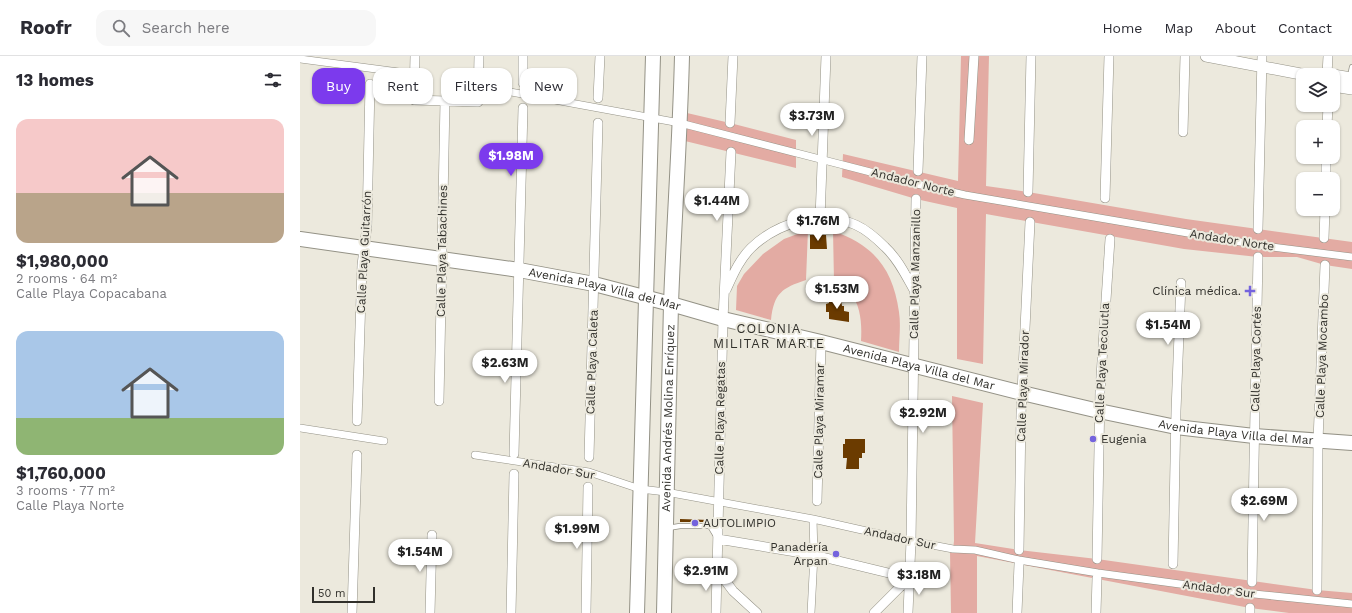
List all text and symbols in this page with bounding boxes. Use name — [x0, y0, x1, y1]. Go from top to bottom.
search box — [96, 10, 376, 46]
text: Roofr — [20, 16, 72, 39]
icon: search — [110, 17, 132, 39]
text: Search here — [142, 19, 230, 37]
text: Home — [1102, 20, 1142, 36]
text: Map — [1164, 20, 1193, 36]
text: About — [1215, 20, 1256, 36]
text: Contact — [1278, 20, 1332, 36]
chip: Buy — [312, 68, 365, 104]
chip: Rent — [373, 68, 433, 104]
chip: Filters — [441, 68, 512, 104]
chip: New — [520, 68, 577, 104]
map controls — [1296, 68, 1340, 216]
button: layers — [1296, 68, 1340, 112]
icon: filters — [262, 69, 284, 91]
text: 13 homes — [16, 70, 94, 90]
pin: $3.73M — [779, 103, 845, 137]
text: $3.73M — [789, 108, 835, 123]
button: + — [1296, 120, 1340, 164]
pin: $1.98M — [478, 143, 544, 177]
icon: home — [114, 145, 186, 217]
text: $1.98M — [488, 148, 534, 163]
street label: Andador Norte — [870, 165, 956, 199]
button: − — [1296, 172, 1340, 216]
street label: Calle Playa Tabachines — [434, 185, 450, 317]
pin: $1.44M — [684, 188, 750, 222]
street label: Calle Playa Guitarrón — [354, 190, 374, 314]
text: $1.44M — [694, 193, 740, 208]
pin: $1.76M — [785, 208, 851, 242]
street label: Calle Playa Manzanillo — [907, 209, 923, 339]
text: $1.76M — [796, 213, 840, 228]
street label: Andador Norte — [1189, 226, 1275, 254]
text: $1,980,000 — [16, 251, 109, 271]
street label: Avenida Playa Villa del Mar — [527, 265, 683, 314]
text: 2 rooms · 64 m² — [16, 271, 117, 286]
pin: $1.53M — [804, 276, 870, 310]
text: $1.53M — [815, 281, 859, 296]
place label: Clínica médica. — [1152, 284, 1241, 298]
marker: Clínica médica. — [1244, 285, 1256, 297]
text: Calle Playa Copacabana — [16, 286, 167, 301]
street label: Calle Playa Mocambo — [1313, 294, 1331, 418]
street label: Calle Playa Tecolutla — [1092, 302, 1112, 424]
street label: Calle Playa Cortés — [1248, 306, 1264, 412]
street label: Calle Playa Caleta — [583, 309, 601, 415]
pin: $1.54M — [1135, 312, 1201, 346]
text: $1.54M — [1145, 317, 1191, 332]
district label: COLONIA MILITAR MARTE — [713, 321, 825, 351]
street label: Avenida Andrés Molina Enríquez — [659, 324, 677, 512]
street label: Calle Playa Mirador — [1014, 330, 1032, 442]
street label: Avenida Playa Villa del Mar — [842, 341, 996, 393]
pin: $2.63M — [472, 350, 538, 384]
text: $2.63M — [481, 355, 529, 370]
icon: home — [114, 357, 186, 429]
street label: Calle Playa Regatas — [712, 361, 728, 475]
street label: Calle Playa Miramar — [811, 363, 827, 479]
pin: $2.92M — [890, 400, 956, 434]
text: $2.92M — [899, 405, 947, 420]
street label: Avenida Playa Villa del Mar — [1157, 417, 1314, 447]
place label: Eugenia — [1101, 432, 1147, 446]
marker: Eugenia — [1088, 434, 1098, 444]
street label: Andador Sur — [522, 456, 596, 482]
text: $1,760,000 — [16, 463, 106, 483]
text: 3 rooms · 77 m² — [16, 483, 115, 498]
pin: $2.69M — [1231, 488, 1297, 522]
text: $2.69M — [1240, 493, 1288, 508]
text: Calle Playa Norte — [16, 498, 124, 513]
pin: $1.99M — [544, 516, 610, 550]
place label: AUTOLIMPIO — [703, 516, 776, 530]
marker: AUTOLIMPIO — [690, 518, 700, 528]
text: $1.99M — [554, 521, 600, 536]
street label: Andador Sur — [863, 524, 937, 552]
pin: $1.54M — [387, 539, 453, 573]
place label: Panadería Arpan — [770, 540, 828, 568]
text: $1.54M — [397, 544, 443, 559]
marker: Panadería Arpan — [831, 549, 841, 559]
pin: $2.91M — [673, 558, 739, 592]
pin: $3.18M — [886, 562, 952, 596]
text: $2.91M — [683, 563, 729, 578]
text: $3.18M — [897, 567, 941, 582]
street label: Andador Sur — [1182, 577, 1256, 601]
scale bar — [312, 585, 375, 604]
text: 50 m — [318, 587, 345, 600]

